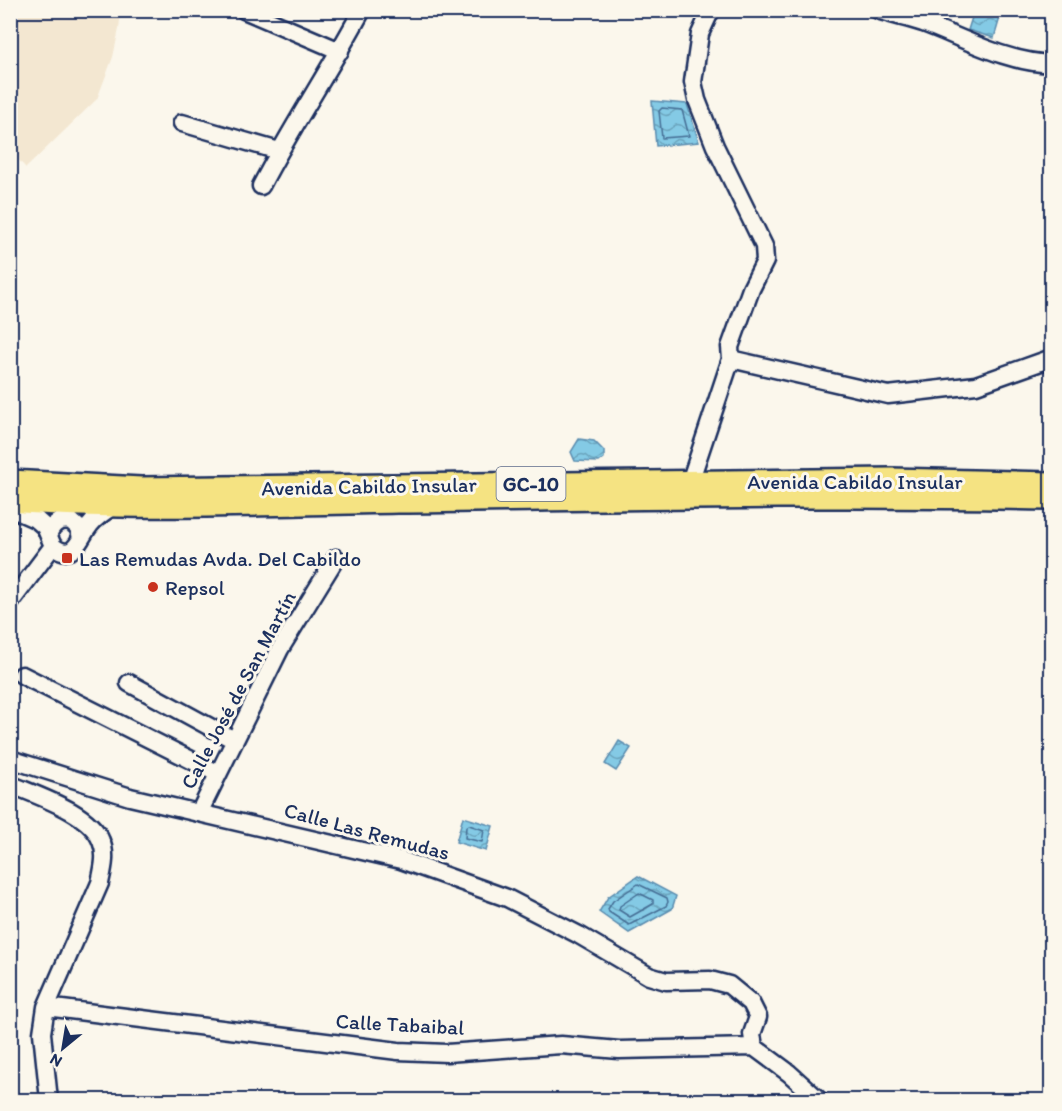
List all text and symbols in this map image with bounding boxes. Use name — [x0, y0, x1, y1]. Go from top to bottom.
road number: GC-10 — [496, 467, 566, 501]
street label: Avenida Cabildo Insular — [747, 469, 963, 494]
street label: Avenida Cabildo Insular — [261, 472, 477, 500]
place label: Las Remudas Avda. Del Cabildo — [79, 546, 361, 571]
marker: Las Remudas Avda. Del Cabildo — [60, 551, 74, 565]
place label: Repsol — [165, 575, 225, 600]
marker: Repsol — [146, 580, 160, 594]
street label: Calle José de San Martín — [175, 587, 301, 793]
street label: Calle Las Remudas — [281, 797, 453, 865]
street label: Calle Tabaibal — [335, 1008, 465, 1040]
north arrow — [33, 1018, 93, 1078]
text: N — [46, 1050, 65, 1071]

